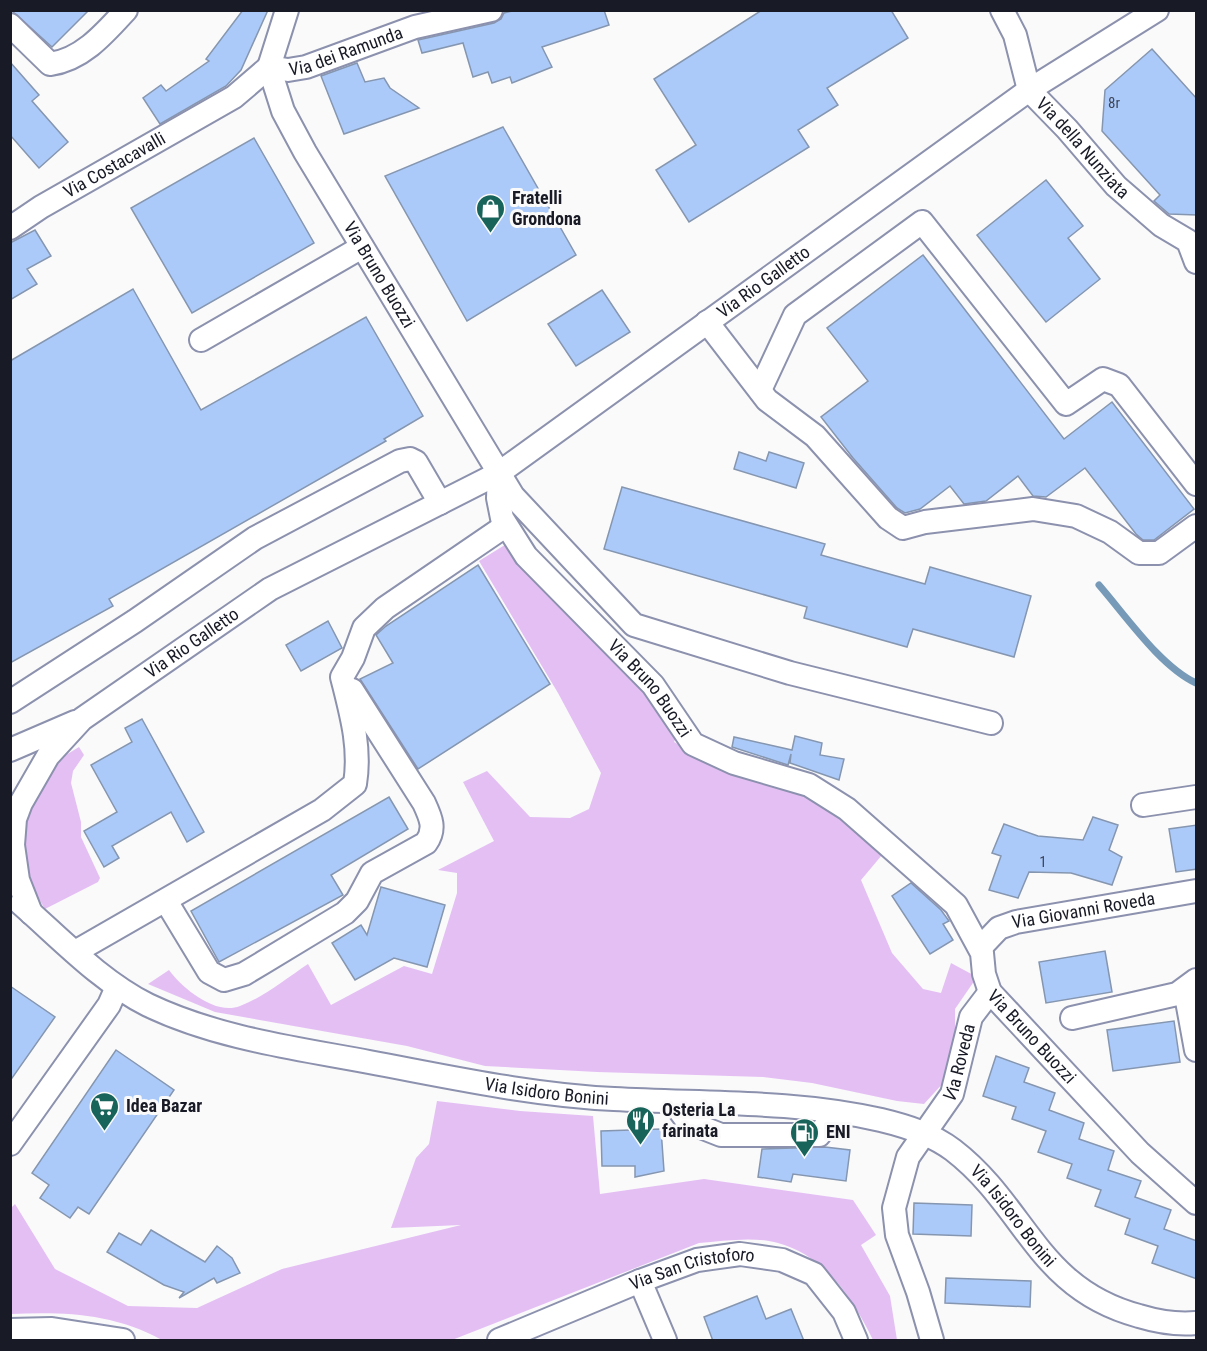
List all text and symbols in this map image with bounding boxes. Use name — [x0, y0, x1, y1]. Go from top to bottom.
street label: Via dei Ramunda — [287, 21, 405, 80]
street label: Via della Nunziata — [1032, 93, 1134, 203]
house number: 8r — [1108, 94, 1120, 112]
street label: Via Costacavalli — [60, 127, 169, 202]
place label: Fratelli Grondona — [512, 187, 581, 229]
shop icon: Fratelli Grondona — [475, 192, 507, 234]
street label: Via Bruno Buozzi — [339, 217, 420, 331]
street label: Via Rio Galletto — [713, 241, 814, 322]
street label: Via Rio Galletto — [141, 603, 243, 682]
street label: Via Bruno Buozzi — [604, 635, 696, 741]
house number: 1 — [1039, 853, 1047, 871]
street label: Via Giovanni Roveda — [1010, 887, 1156, 933]
street label: Via Bruno Buozzi — [983, 985, 1081, 1088]
street label: Via Roveda — [939, 1022, 979, 1106]
street label: Via Isidoro Bonini — [483, 1073, 609, 1109]
supermarket icon: Idea Bazar — [89, 1090, 121, 1132]
place label: Idea Bazar — [126, 1095, 202, 1116]
place label: Osteria La farinata — [662, 1099, 735, 1141]
restaurant icon: Osteria La farinata — [625, 1104, 657, 1146]
fuel station icon: ENI — [789, 1116, 821, 1158]
place label: ENI — [826, 1121, 851, 1142]
street label: Via Isidoro Bonini — [966, 1160, 1061, 1271]
street label: Via San Cristoforo — [626, 1243, 756, 1294]

